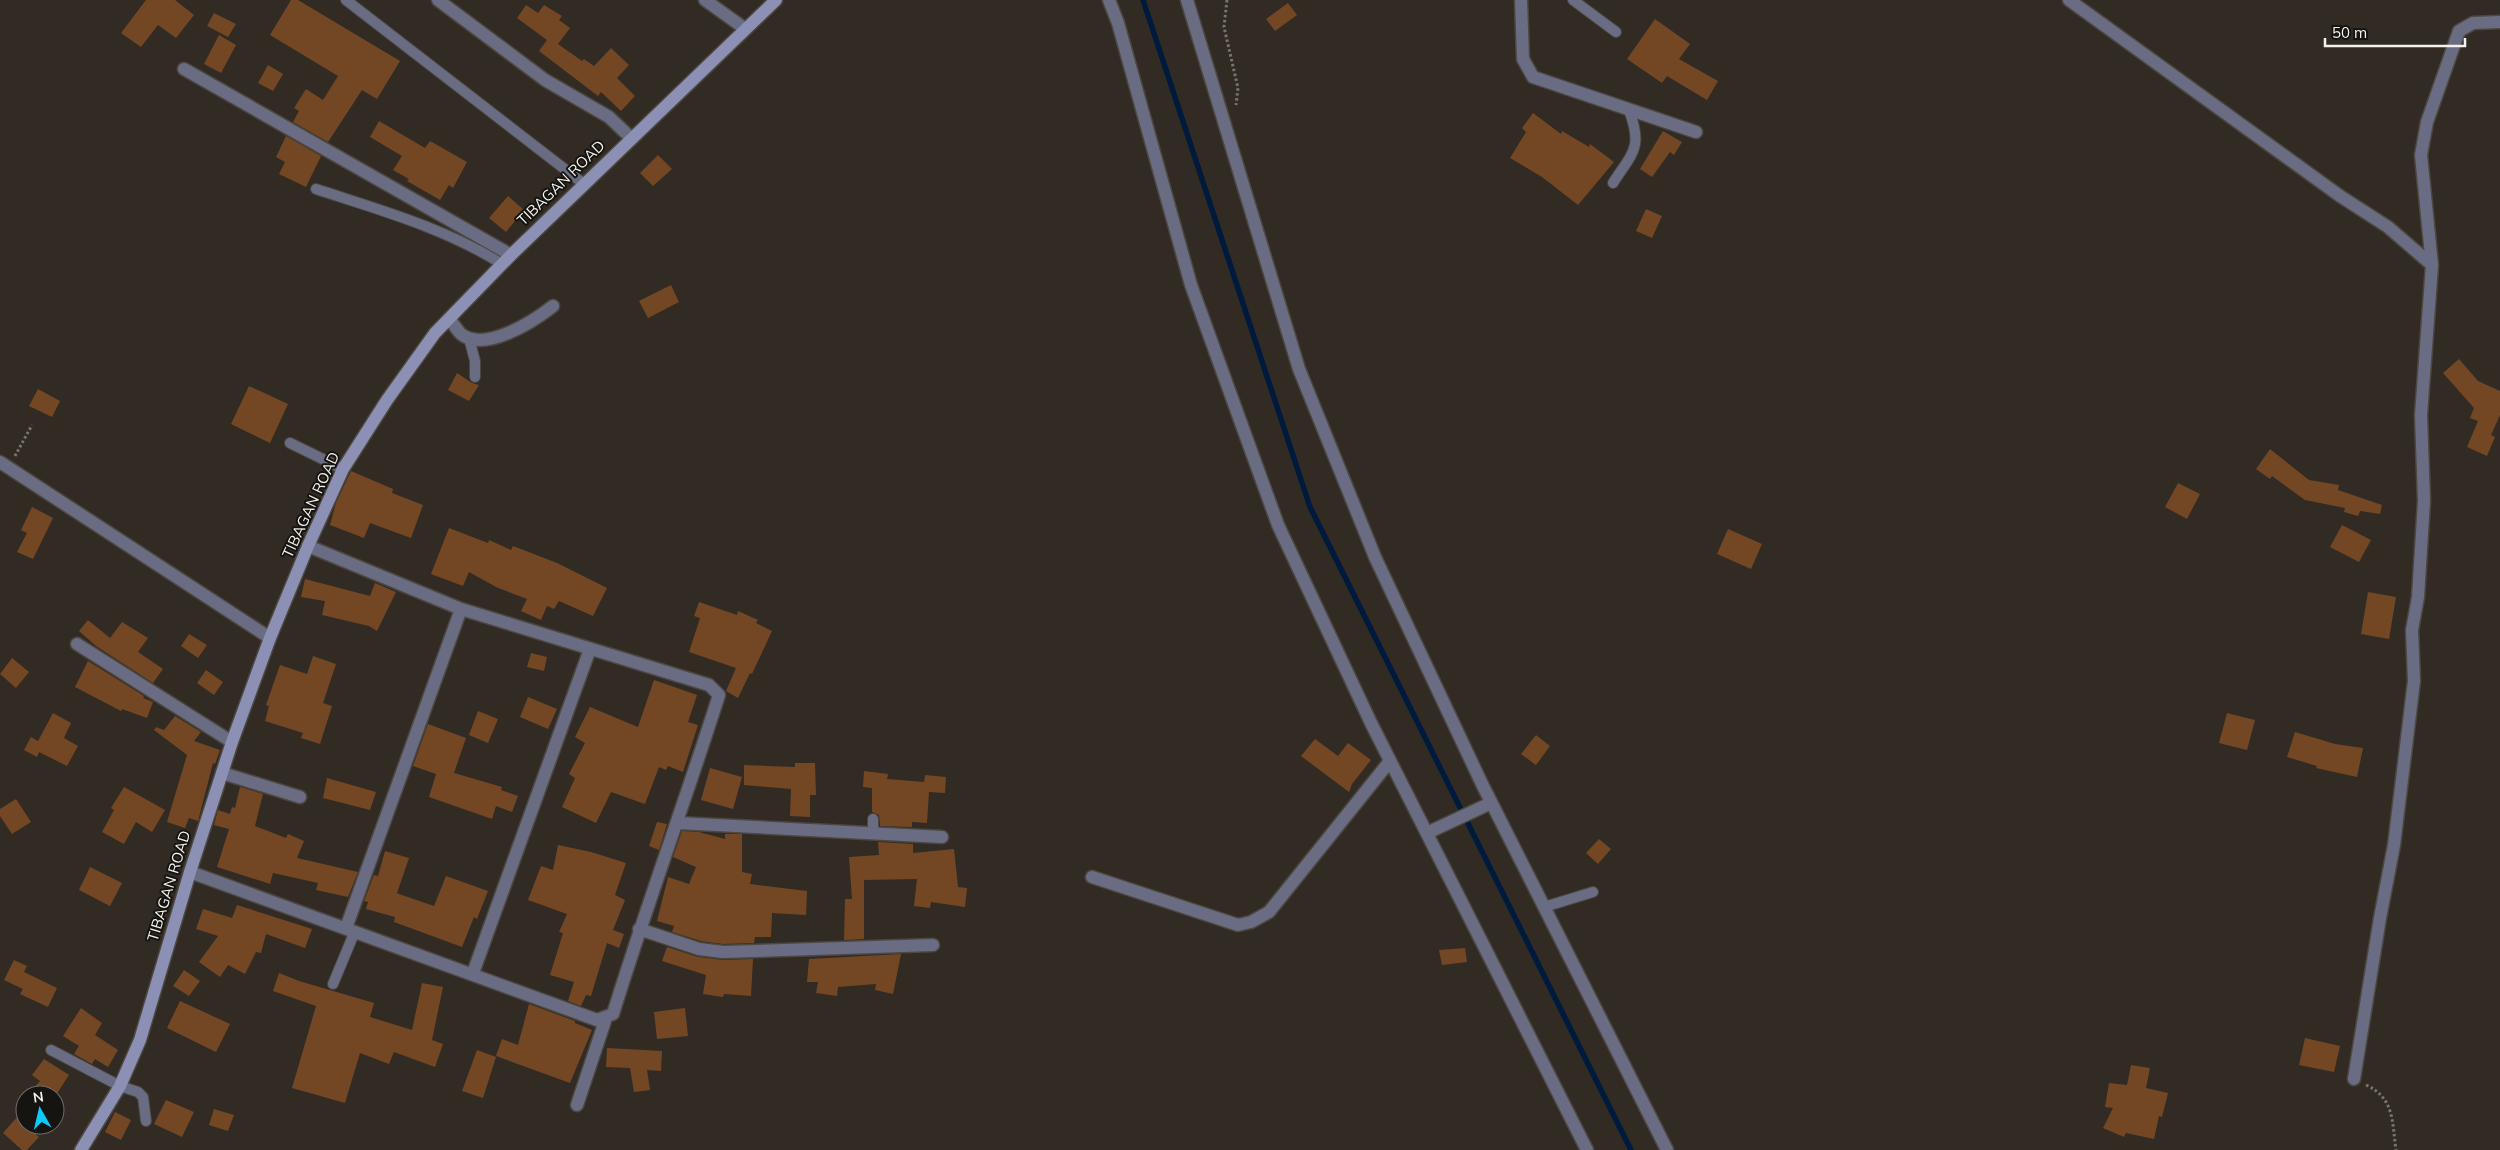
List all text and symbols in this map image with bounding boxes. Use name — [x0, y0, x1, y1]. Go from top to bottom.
scale bar — [2325, 15, 2465, 47]
text: 50 m — [2332, 23, 2367, 42]
street label: TIBAGAN ROAD — [513, 136, 609, 229]
street label: TIBAGAN ROAD — [278, 449, 343, 561]
street label: TIBAGAN ROAD — [143, 828, 194, 944]
north arrow — [15, 1085, 65, 1135]
text: N — [32, 1087, 45, 1107]

